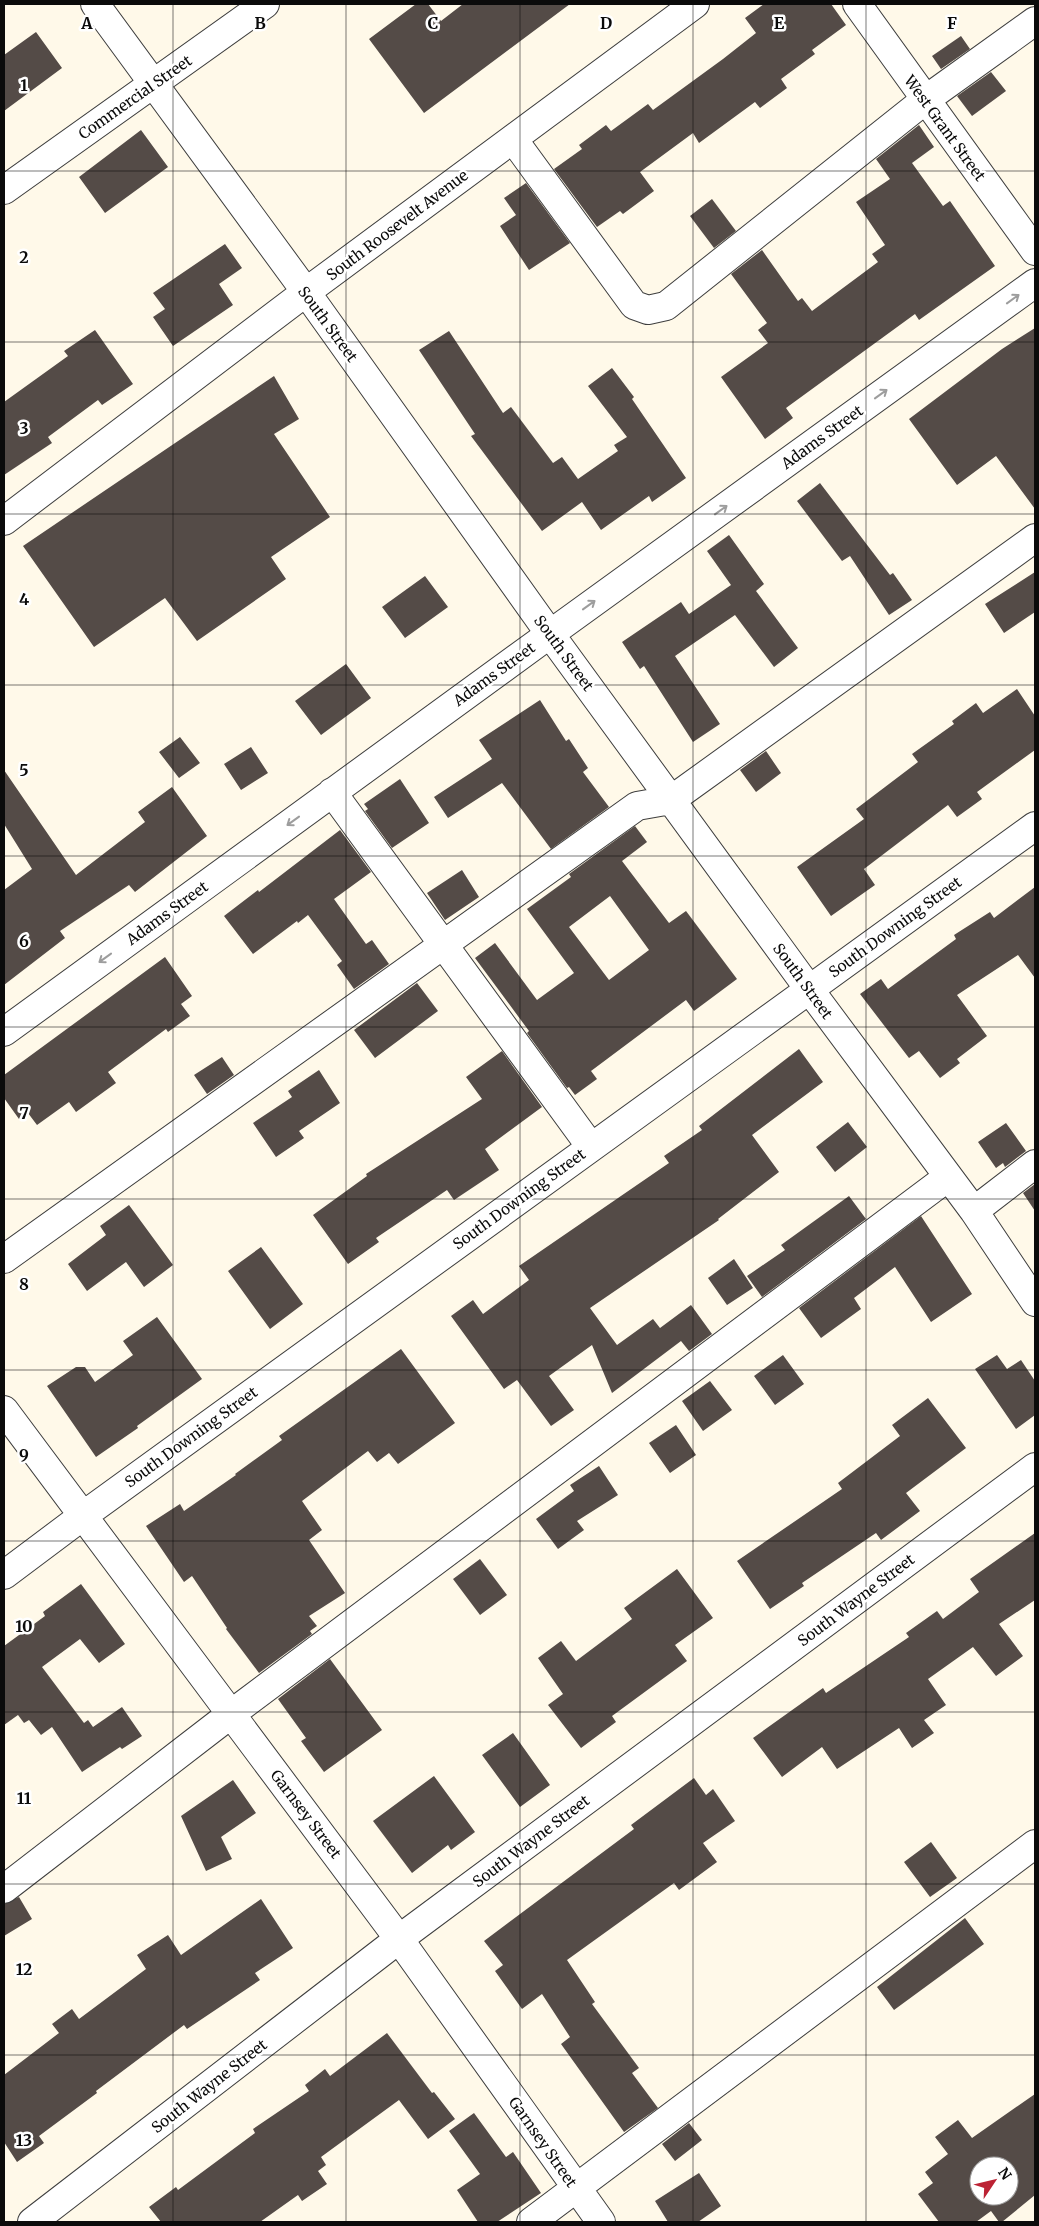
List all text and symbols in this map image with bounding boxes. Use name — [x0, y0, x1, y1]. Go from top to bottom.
text: A — [80, 13, 93, 33]
text: B — [254, 13, 266, 33]
text: C — [428, 13, 438, 33]
text: D — [600, 13, 612, 33]
text: E — [774, 13, 785, 33]
text: F — [947, 13, 957, 33]
street label: Commercial Street — [75, 51, 195, 143]
street label: West Grant Street — [900, 71, 990, 185]
text: 1 — [20, 75, 28, 95]
street label: South Roosevelt Avenue — [322, 165, 472, 284]
text: 2 — [19, 247, 29, 267]
street label: South Street — [294, 282, 362, 366]
one-way arrow — [1006, 294, 1020, 304]
one-way arrow — [874, 389, 888, 399]
street label: Adams Street — [777, 401, 867, 474]
text: 3 — [19, 418, 29, 438]
one-way arrow — [714, 505, 728, 515]
text: 4 — [19, 589, 29, 609]
one-way arrow — [582, 600, 596, 610]
street label: South Street — [530, 611, 598, 695]
street label: Adams Street — [449, 638, 539, 711]
text: 5 — [19, 760, 29, 780]
one-way arrow — [286, 816, 300, 826]
street label: South Downing Street — [825, 872, 965, 982]
street label: Adams Street — [122, 877, 212, 950]
text: 6 — [19, 931, 29, 951]
street label: South Street — [769, 939, 837, 1023]
one-way arrow — [98, 953, 112, 963]
text: 7 — [19, 1103, 29, 1123]
street label: South Downing Street — [449, 1144, 589, 1254]
text: 8 — [19, 1274, 29, 1294]
street label: South Downing Street — [121, 1382, 261, 1492]
text: 9 — [19, 1445, 29, 1465]
street label: South Wayne Street — [794, 1550, 918, 1650]
text: 10 — [15, 1616, 33, 1636]
street label: Garnsey Street — [266, 1766, 346, 1862]
text: 11 — [17, 1788, 32, 1808]
street label: South Wayne Street — [469, 1791, 593, 1891]
text: 12 — [16, 1959, 32, 1979]
street label: South Wayne Street — [147, 2035, 271, 2137]
street label: Garnsey Street — [505, 2093, 581, 2191]
text: 13 — [16, 2130, 32, 2150]
north arrow — [969, 2156, 1019, 2206]
text: N — [994, 2164, 1015, 2183]

